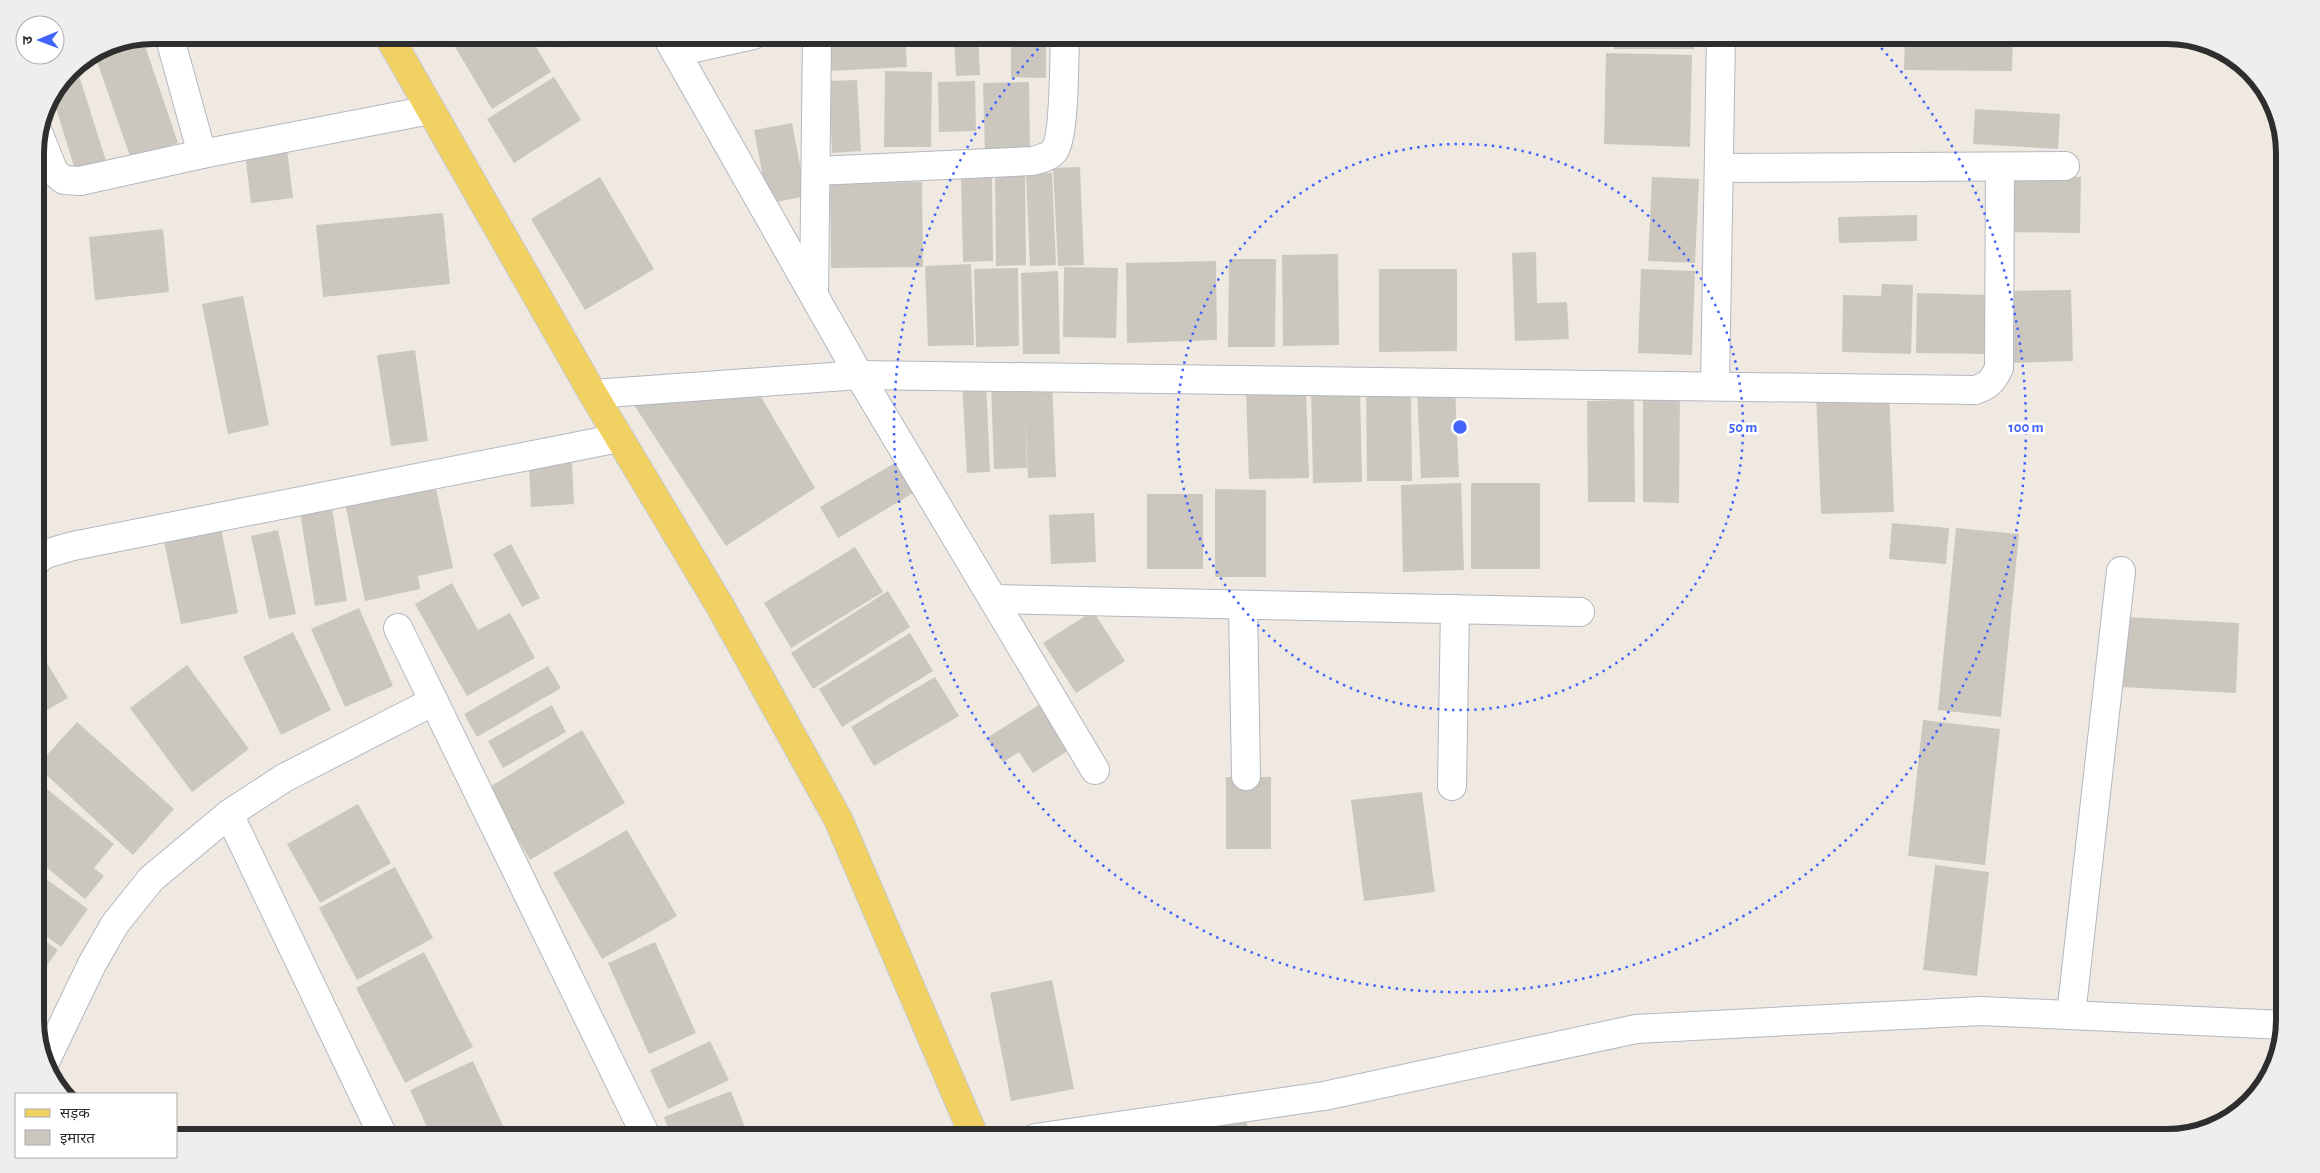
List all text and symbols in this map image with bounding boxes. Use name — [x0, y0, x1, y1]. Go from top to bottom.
north arrow — [15, 15, 65, 65]
text: उ — [21, 35, 35, 44]
centre of rings — [1451, 418, 1469, 436]
text: 50 m — [1729, 420, 1757, 435]
text: 100 m — [2008, 420, 2044, 435]
legend — [15, 1093, 178, 1158]
text: सड़क — [60, 1106, 90, 1121]
text: इमारत — [60, 1131, 95, 1146]

